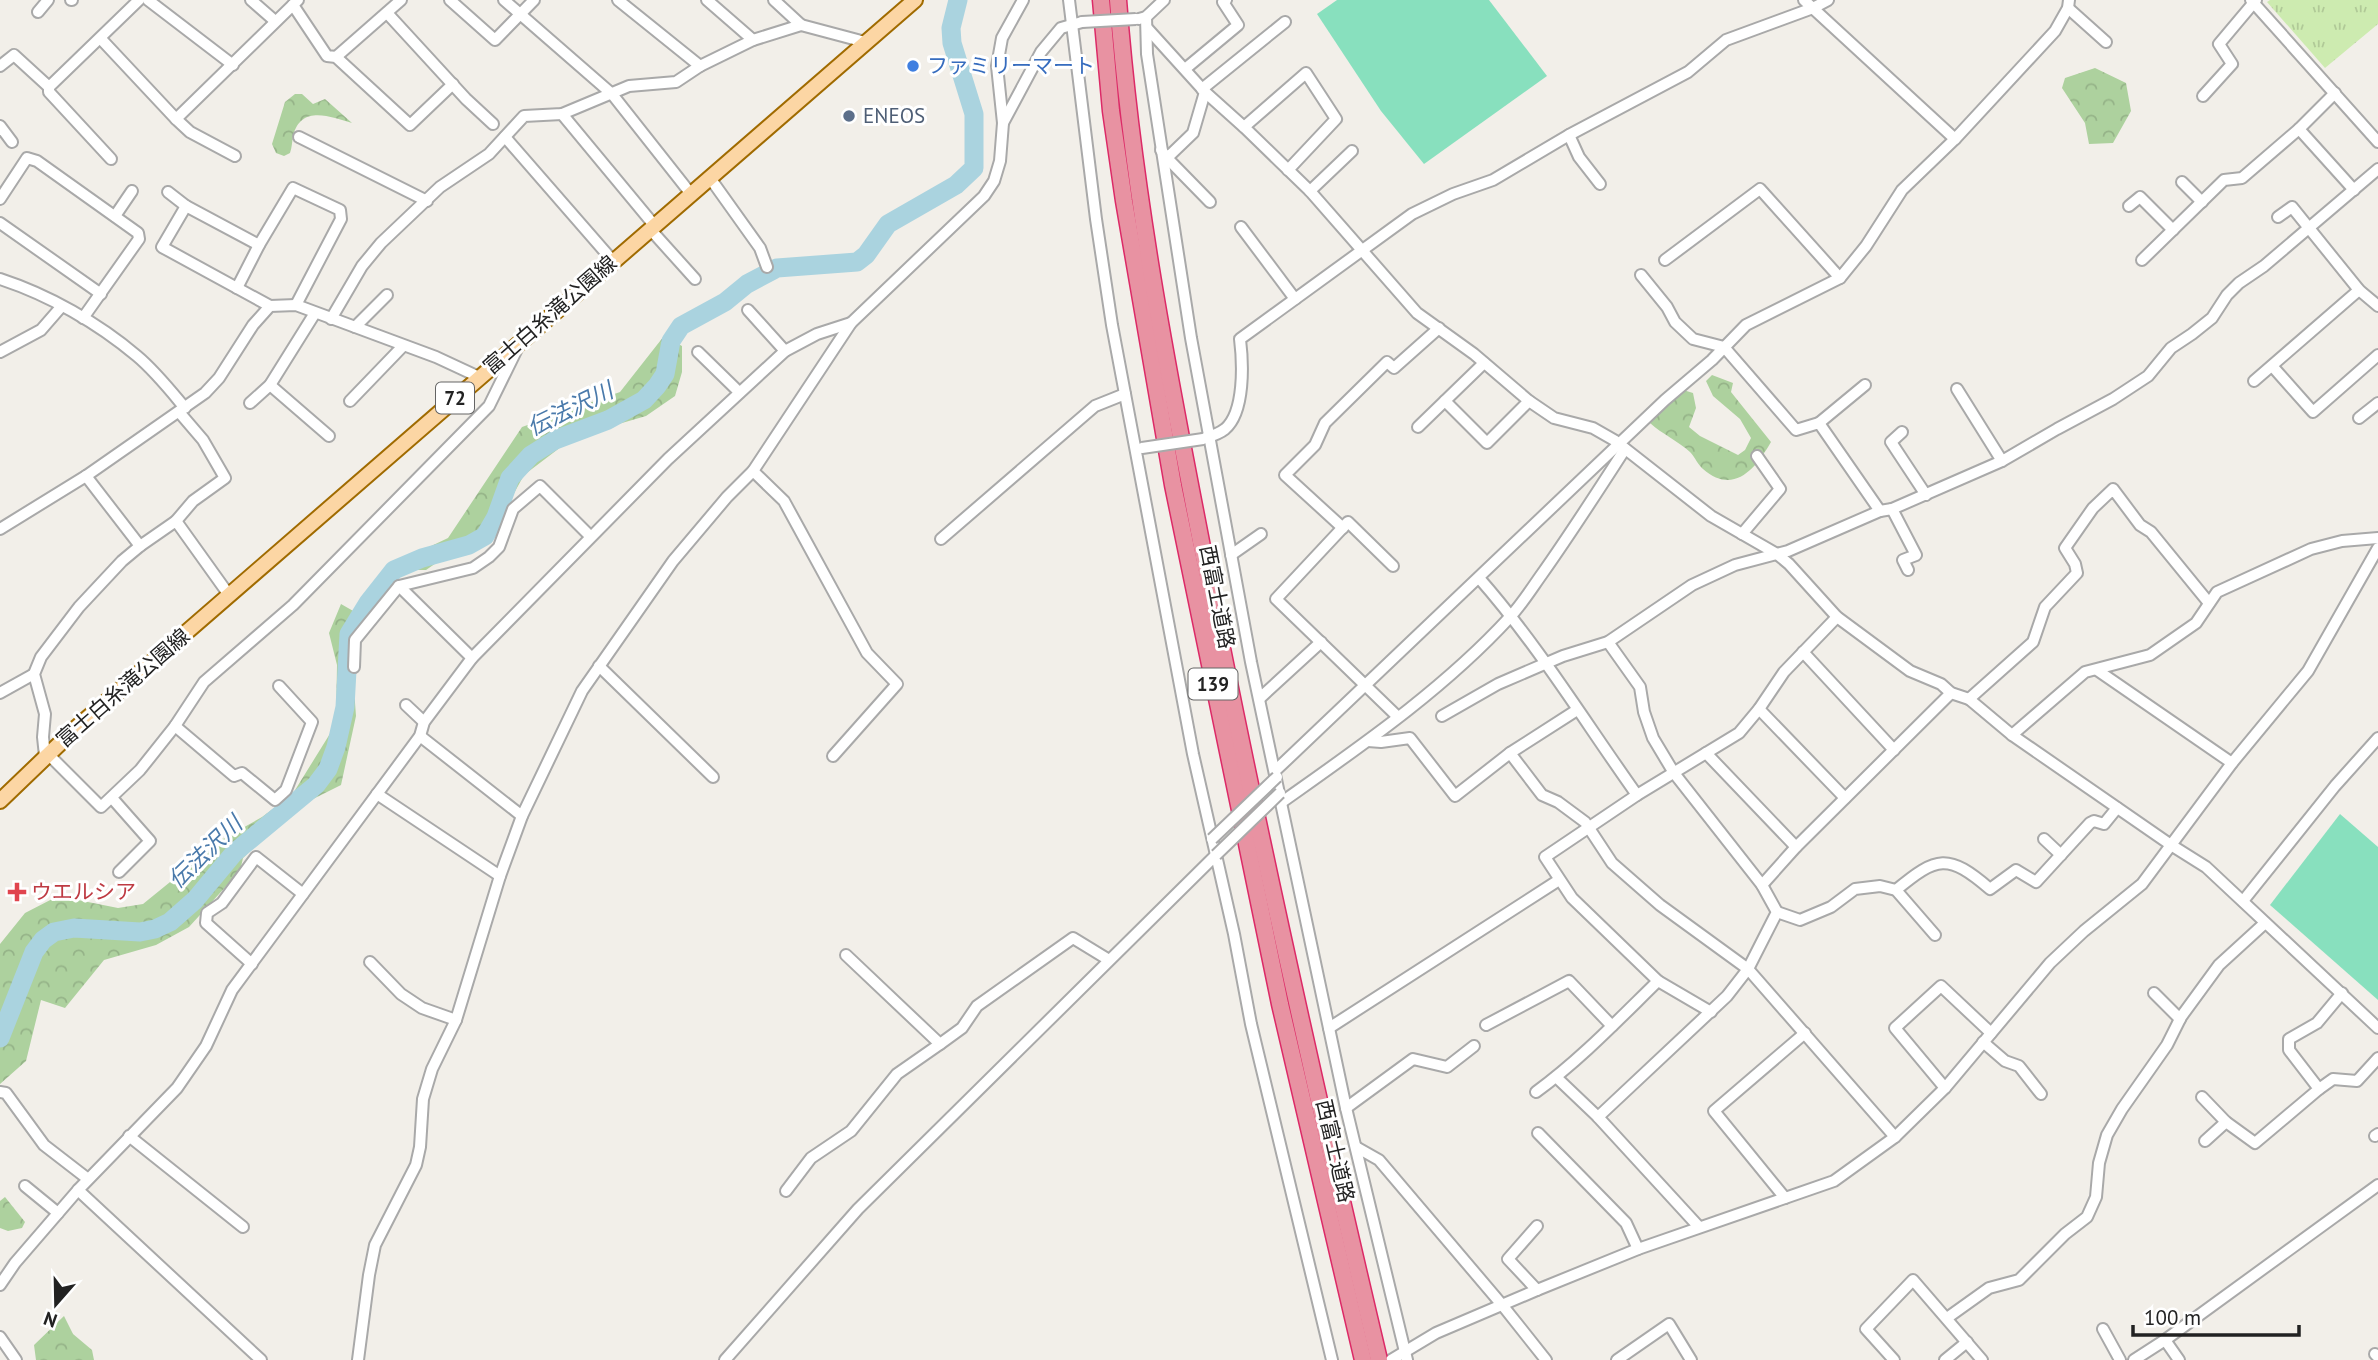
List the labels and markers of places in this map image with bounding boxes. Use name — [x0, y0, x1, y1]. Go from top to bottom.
place label: ファミリーマート — [927, 52, 1095, 79]
marker: ファミリーマート — [905, 58, 921, 74]
place label: ENEOS — [863, 102, 925, 129]
marker: ENEOS — [841, 108, 857, 124]
place label: ウエルシア — [31, 878, 136, 905]
marker: ウエルシア — [9, 884, 25, 900]

